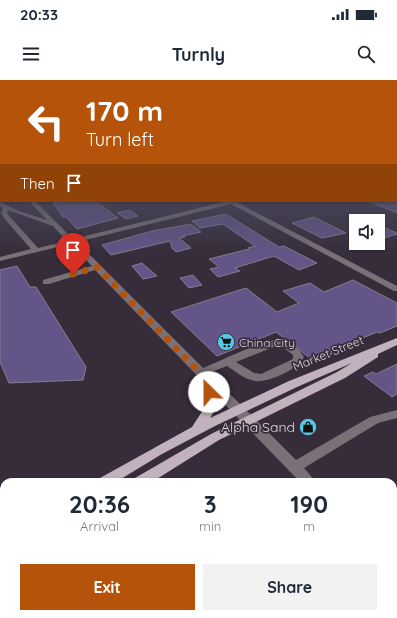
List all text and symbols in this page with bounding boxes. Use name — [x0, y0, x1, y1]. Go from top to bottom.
text: 20:33 — [20, 5, 58, 24]
icon: menu — [20, 43, 42, 65]
text: Turnly — [172, 43, 225, 66]
icon: search — [355, 43, 377, 65]
text: 170 m — [86, 93, 163, 128]
icon: left — [20, 96, 72, 148]
text: Turn left — [86, 128, 154, 151]
icon: arrive — [63, 172, 85, 194]
text: Then — [20, 174, 55, 193]
map controls — [349, 214, 385, 250]
button: sound — [349, 214, 385, 250]
pin — [56, 233, 90, 274]
icon: arrive — [62, 239, 84, 261]
supermarket icon: China City — [216, 332, 236, 352]
street label: Market Street — [290, 332, 366, 374]
place label: China City — [239, 335, 295, 350]
position arrow — [188, 371, 230, 413]
shop icon: Alpha Sand — [298, 417, 318, 437]
place label: Alpha Sand — [221, 418, 295, 436]
text: 20:36 — [69, 489, 130, 519]
text: 3 — [204, 489, 217, 519]
text: 190 — [290, 489, 328, 519]
text: Arrival — [80, 518, 119, 534]
text: min — [199, 518, 221, 534]
text: m — [303, 518, 315, 534]
button: Exit — [20, 564, 195, 610]
button: Share — [203, 564, 377, 610]

